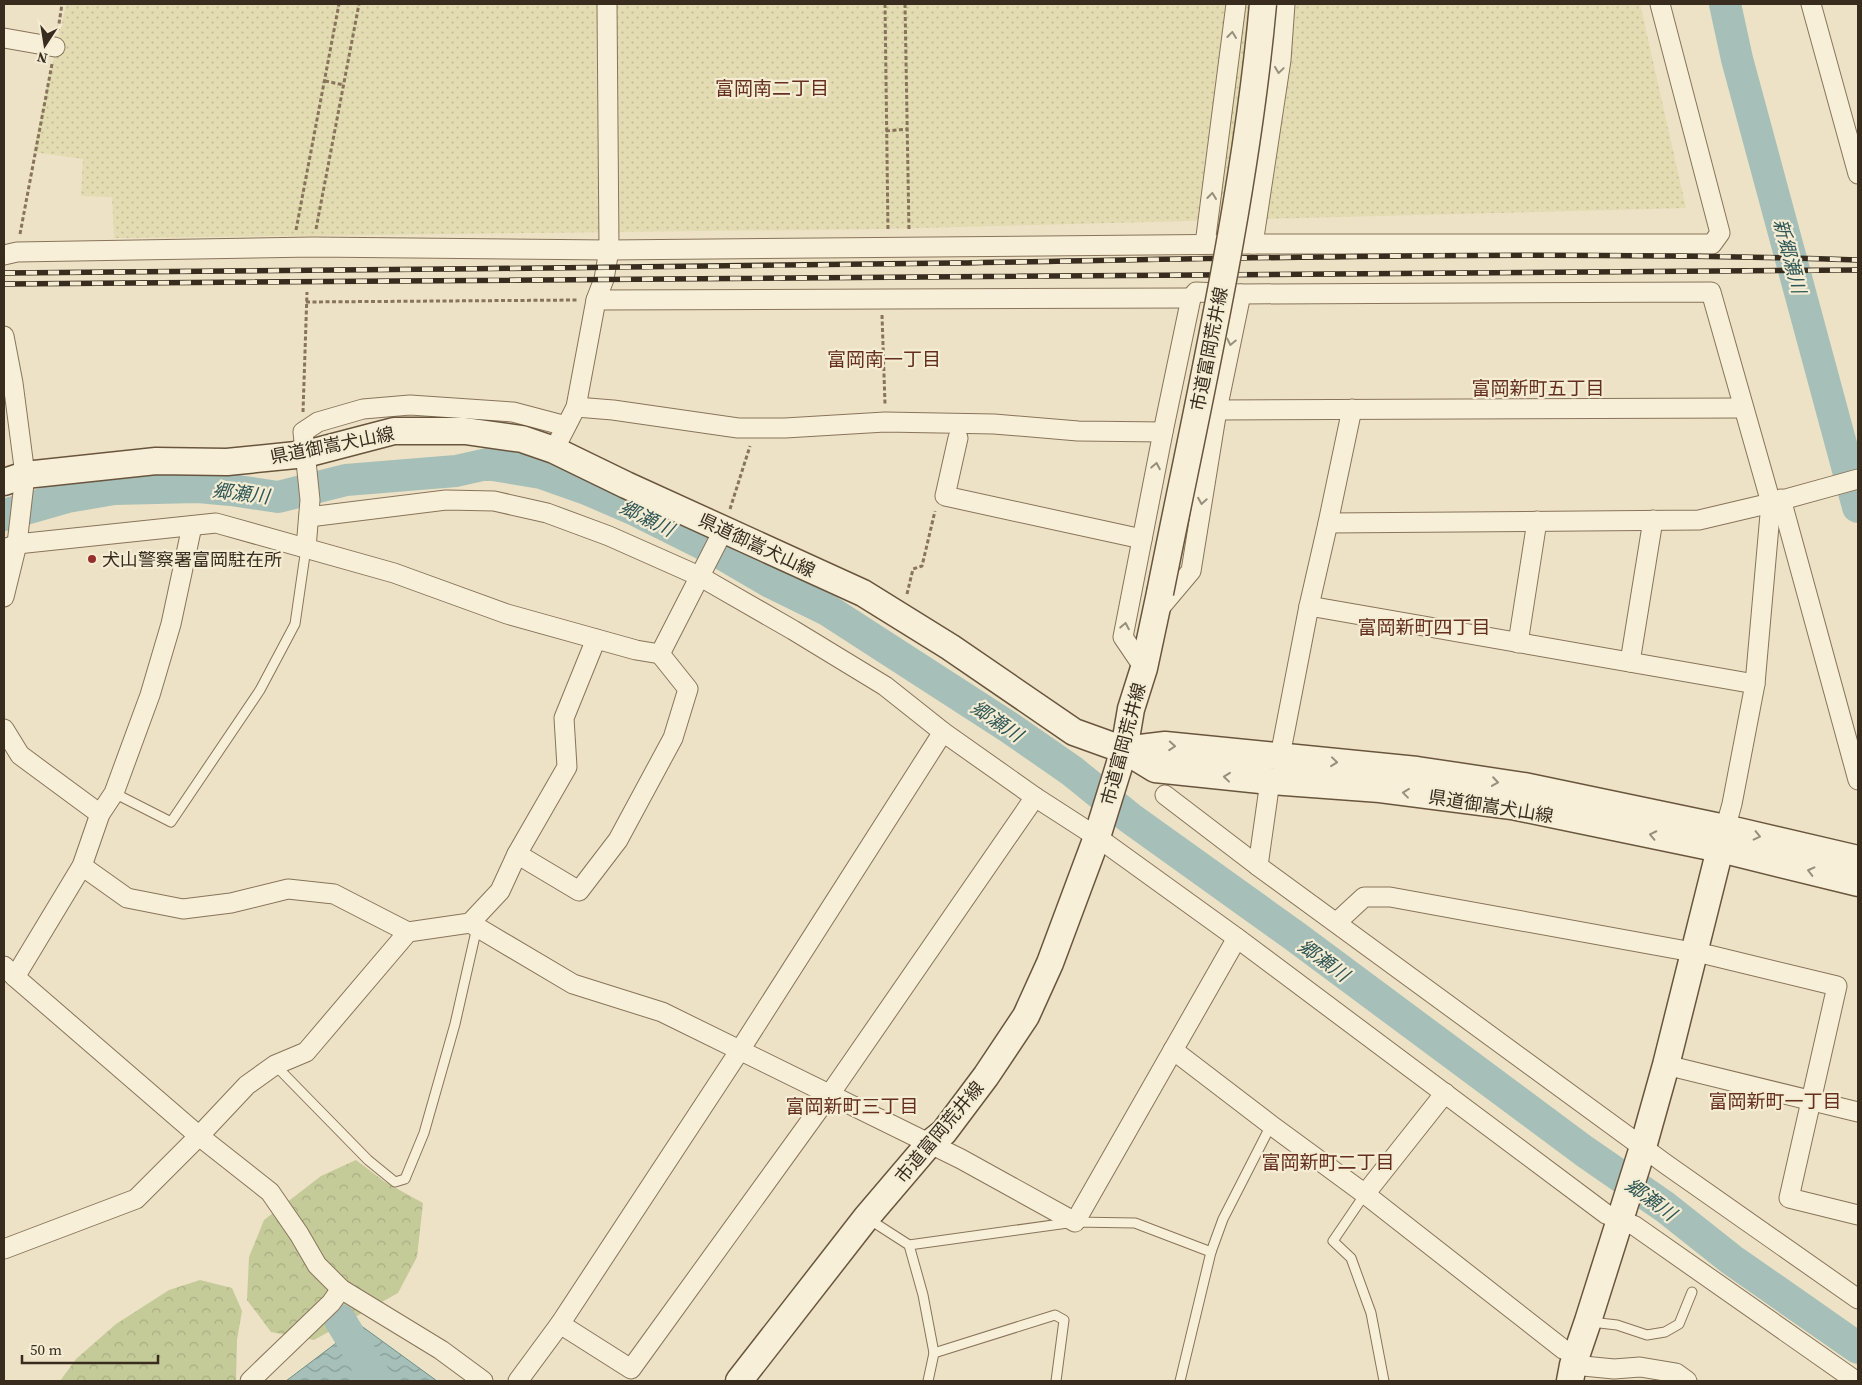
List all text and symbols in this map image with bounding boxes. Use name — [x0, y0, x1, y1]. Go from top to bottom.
north arrow — [20, 20, 70, 70]
one-way arrow — [1227, 31, 1237, 39]
text: N — [35, 47, 49, 69]
one-way arrow — [1274, 66, 1285, 74]
district label: 富岡南二丁目 — [715, 75, 829, 101]
one-way arrow — [1206, 192, 1216, 200]
water label: 新郷瀬川 — [1768, 216, 1813, 298]
street label: 市道富岡荒井線 — [1185, 285, 1233, 413]
one-way arrow — [1227, 337, 1237, 346]
district label: 富岡南一丁目 — [827, 346, 941, 372]
district label: 富岡新町五丁目 — [1471, 375, 1605, 401]
street label: 県道御嵩犬山線 — [268, 421, 396, 469]
one-way arrow — [1150, 462, 1161, 471]
water label: 郷瀬川 — [211, 477, 273, 510]
water label: 郷瀬川 — [616, 494, 680, 543]
one-way arrow — [1198, 497, 1208, 506]
street label: 県道御嵩犬山線 — [695, 507, 819, 583]
place label: 犬山警察署富岡駐在所 — [102, 547, 282, 572]
marker: 犬山警察署富岡駐在所 — [86, 553, 98, 565]
district label: 富岡新町四丁目 — [1357, 614, 1491, 640]
one-way arrow — [1119, 621, 1130, 630]
street label: 市道富岡荒井線 — [1095, 680, 1151, 808]
water label: 郷瀬川 — [966, 694, 1030, 749]
one-way arrow — [1168, 740, 1176, 751]
one-way arrow — [1330, 756, 1338, 767]
one-way arrow — [1223, 772, 1231, 783]
one-way arrow — [1491, 776, 1499, 787]
street label: 県道御嵩犬山線 — [1427, 784, 1555, 828]
one-way arrow — [1402, 788, 1410, 799]
one-way arrow — [1648, 830, 1657, 841]
one-way arrow — [1752, 830, 1761, 841]
one-way arrow — [1806, 866, 1815, 877]
water label: 郷瀬川 — [1293, 933, 1356, 988]
street label: 市道富岡荒井線 — [889, 1076, 989, 1188]
district label: 富岡新町一丁目 — [1708, 1088, 1842, 1114]
district label: 富岡新町三丁目 — [785, 1093, 919, 1119]
district label: 富岡新町二丁目 — [1261, 1149, 1395, 1175]
water label: 郷瀬川 — [1620, 1172, 1683, 1227]
scale bar — [22, 1332, 159, 1364]
text: 50 m — [30, 1339, 62, 1360]

